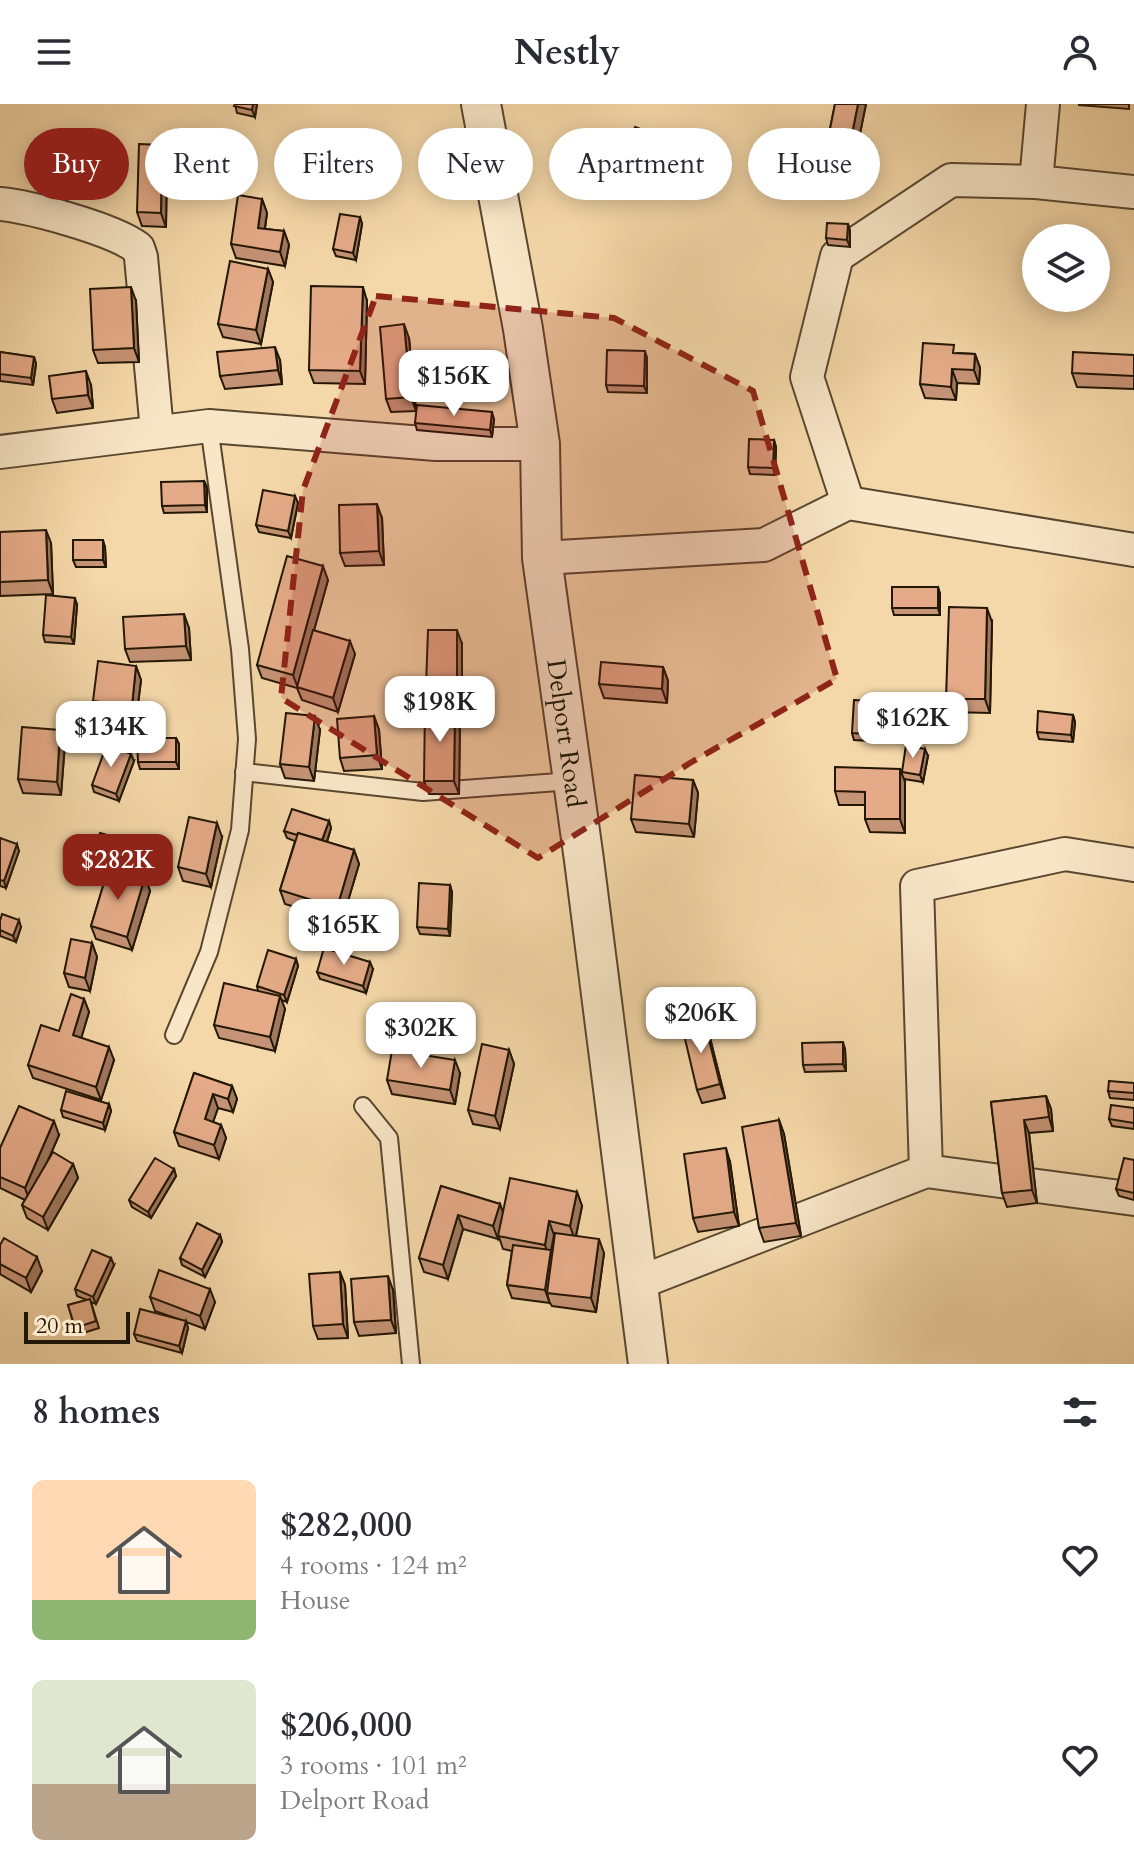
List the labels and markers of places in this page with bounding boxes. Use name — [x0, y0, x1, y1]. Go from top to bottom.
pin: $156K — [398, 350, 510, 418]
pin: $198K — [384, 676, 496, 744]
pin: $162K — [857, 692, 969, 760]
pin: $134K — [55, 701, 167, 769]
pin: $282K — [62, 834, 174, 902]
pin: $165K — [288, 899, 400, 967]
pin: $206K — [645, 987, 757, 1055]
pin: $302K — [365, 1002, 477, 1070]

